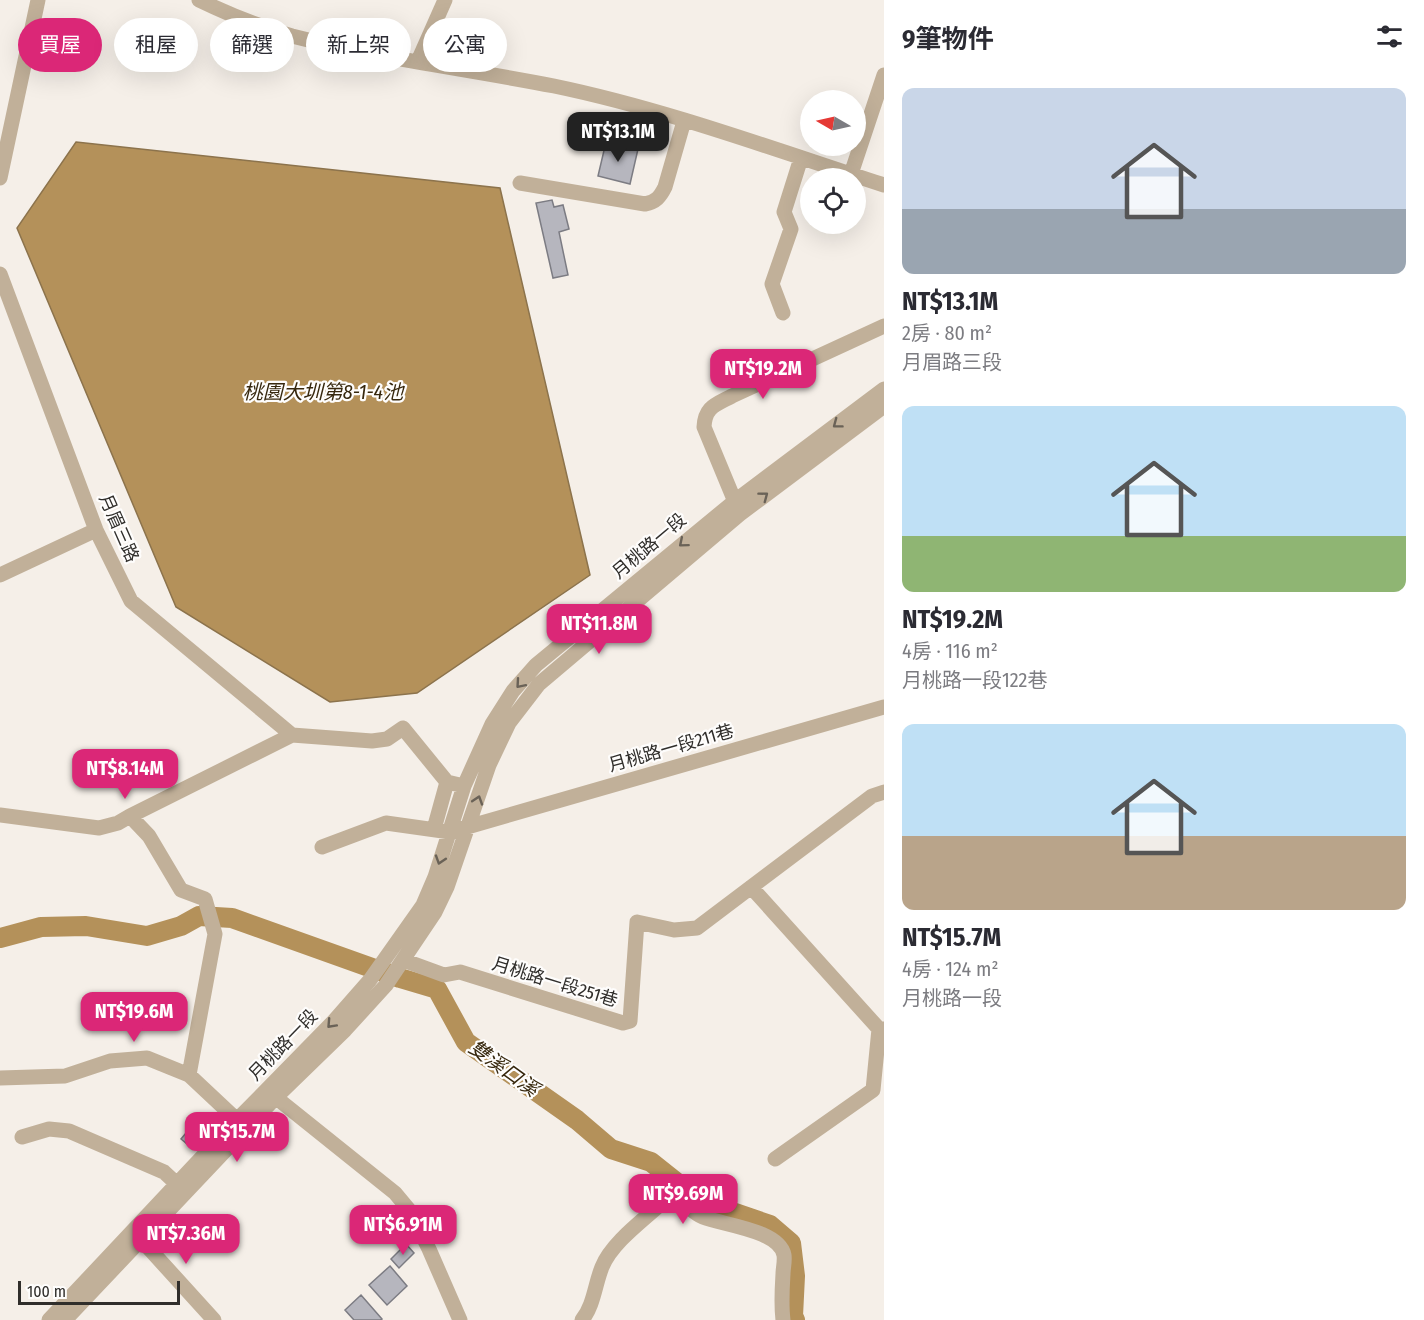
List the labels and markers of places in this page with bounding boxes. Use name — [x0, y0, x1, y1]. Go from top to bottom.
pin: NT$13.1M — [556, 112, 680, 163]
pin: NT$19.2M — [701, 349, 825, 400]
pin: NT$11.8M — [537, 604, 661, 655]
pin: NT$8.14M — [63, 749, 187, 800]
pin: NT$19.6M — [72, 992, 196, 1043]
pin: NT$15.7M — [175, 1112, 299, 1163]
pin: NT$9.69M — [621, 1174, 745, 1225]
pin: NT$6.91M — [341, 1205, 465, 1256]
pin: NT$7.36M — [124, 1214, 248, 1265]

